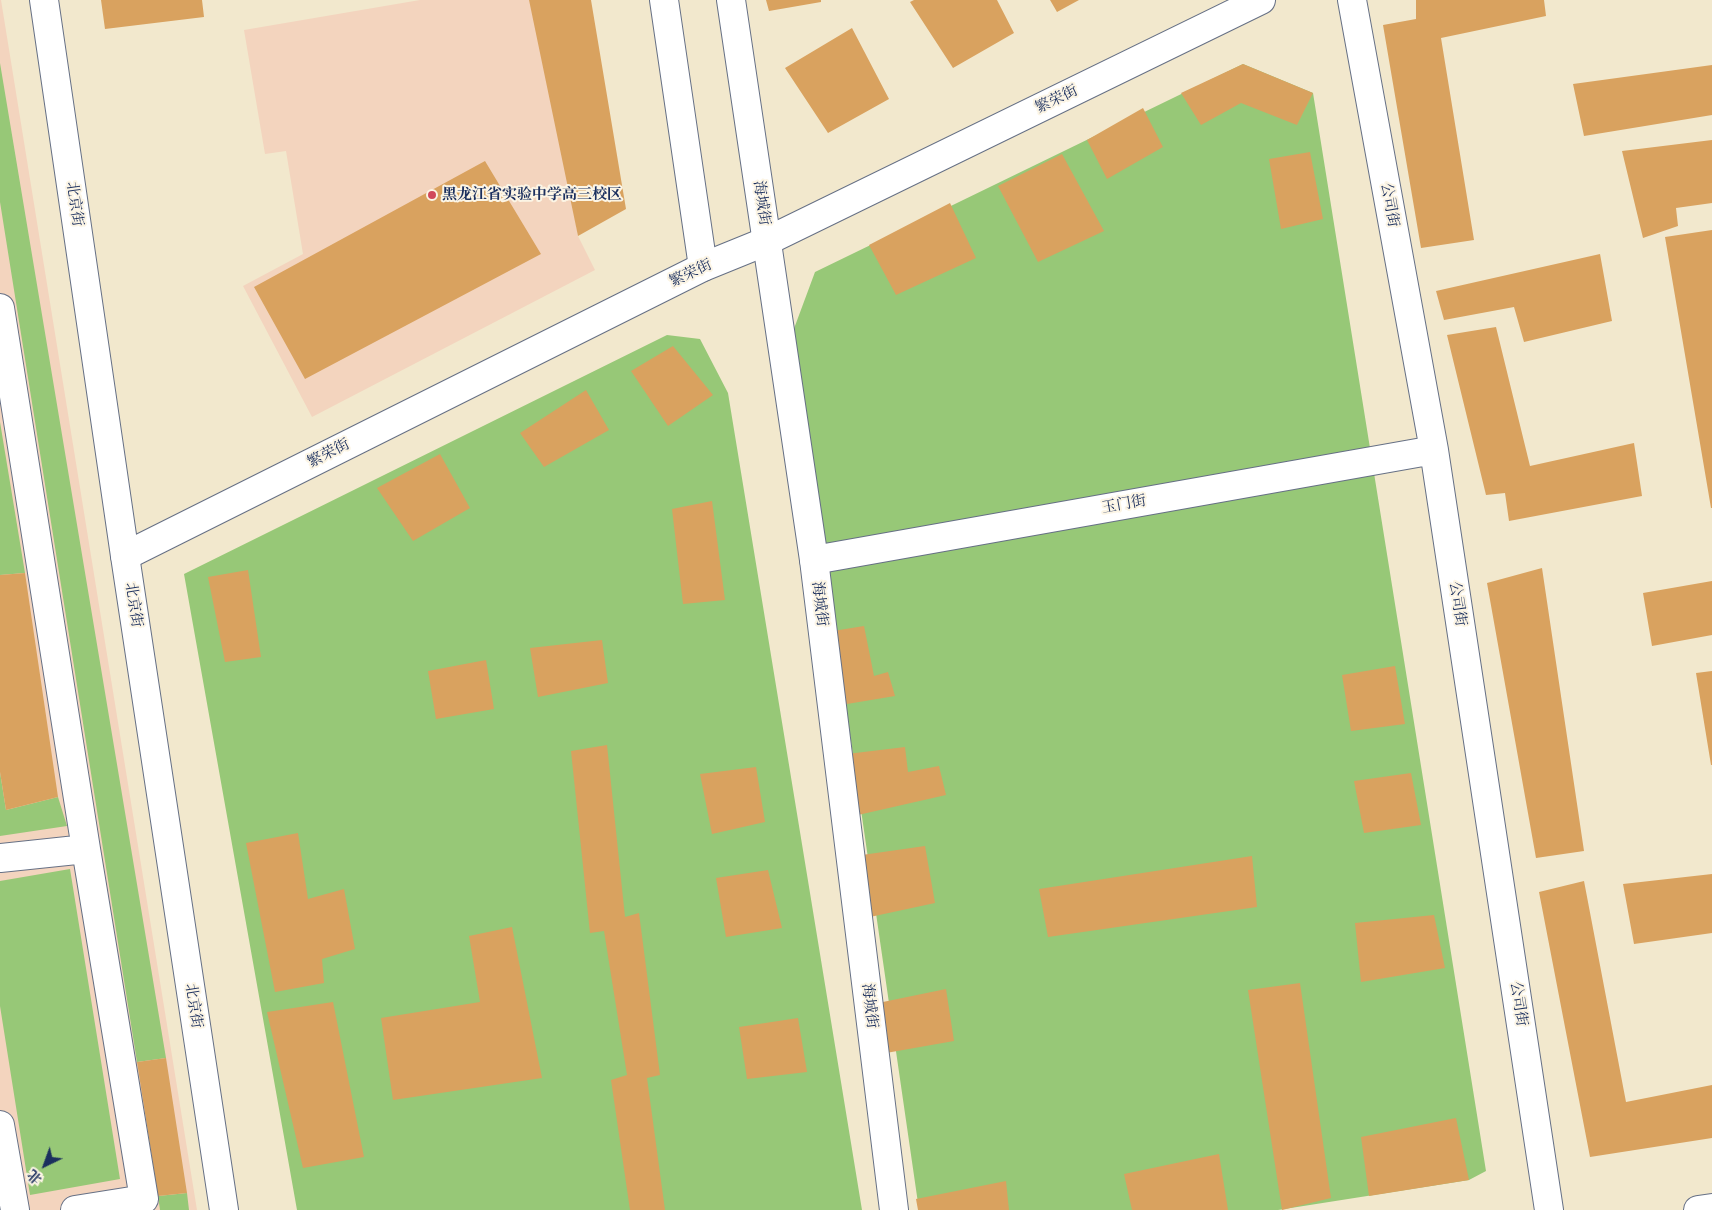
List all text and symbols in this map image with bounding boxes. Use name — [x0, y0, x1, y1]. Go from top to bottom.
street label: 繁荣街 — [1033, 82, 1081, 118]
street label: 海城街 — [749, 179, 773, 227]
street label: 北京街 — [62, 180, 86, 228]
street label: 公司街 — [1376, 181, 1402, 229]
place label: 黑龙江省实验中学高三校区 — [442, 186, 622, 204]
marker: 黑龙江省实验中学高三校区 — [426, 189, 438, 201]
street label: 繁荣街 — [667, 256, 715, 292]
street label: 繁荣街 — [305, 436, 353, 472]
street label: 玉门街 — [1100, 492, 1148, 518]
street label: 公司街 — [1445, 580, 1469, 628]
street label: 北京街 — [121, 581, 145, 629]
street label: 海城街 — [807, 581, 831, 627]
street label: 公司街 — [1506, 980, 1530, 1028]
street label: 北京街 — [181, 982, 205, 1030]
street label: 海城街 — [857, 983, 881, 1029]
north arrow — [20, 1140, 70, 1190]
text: 北 — [24, 1165, 46, 1188]

